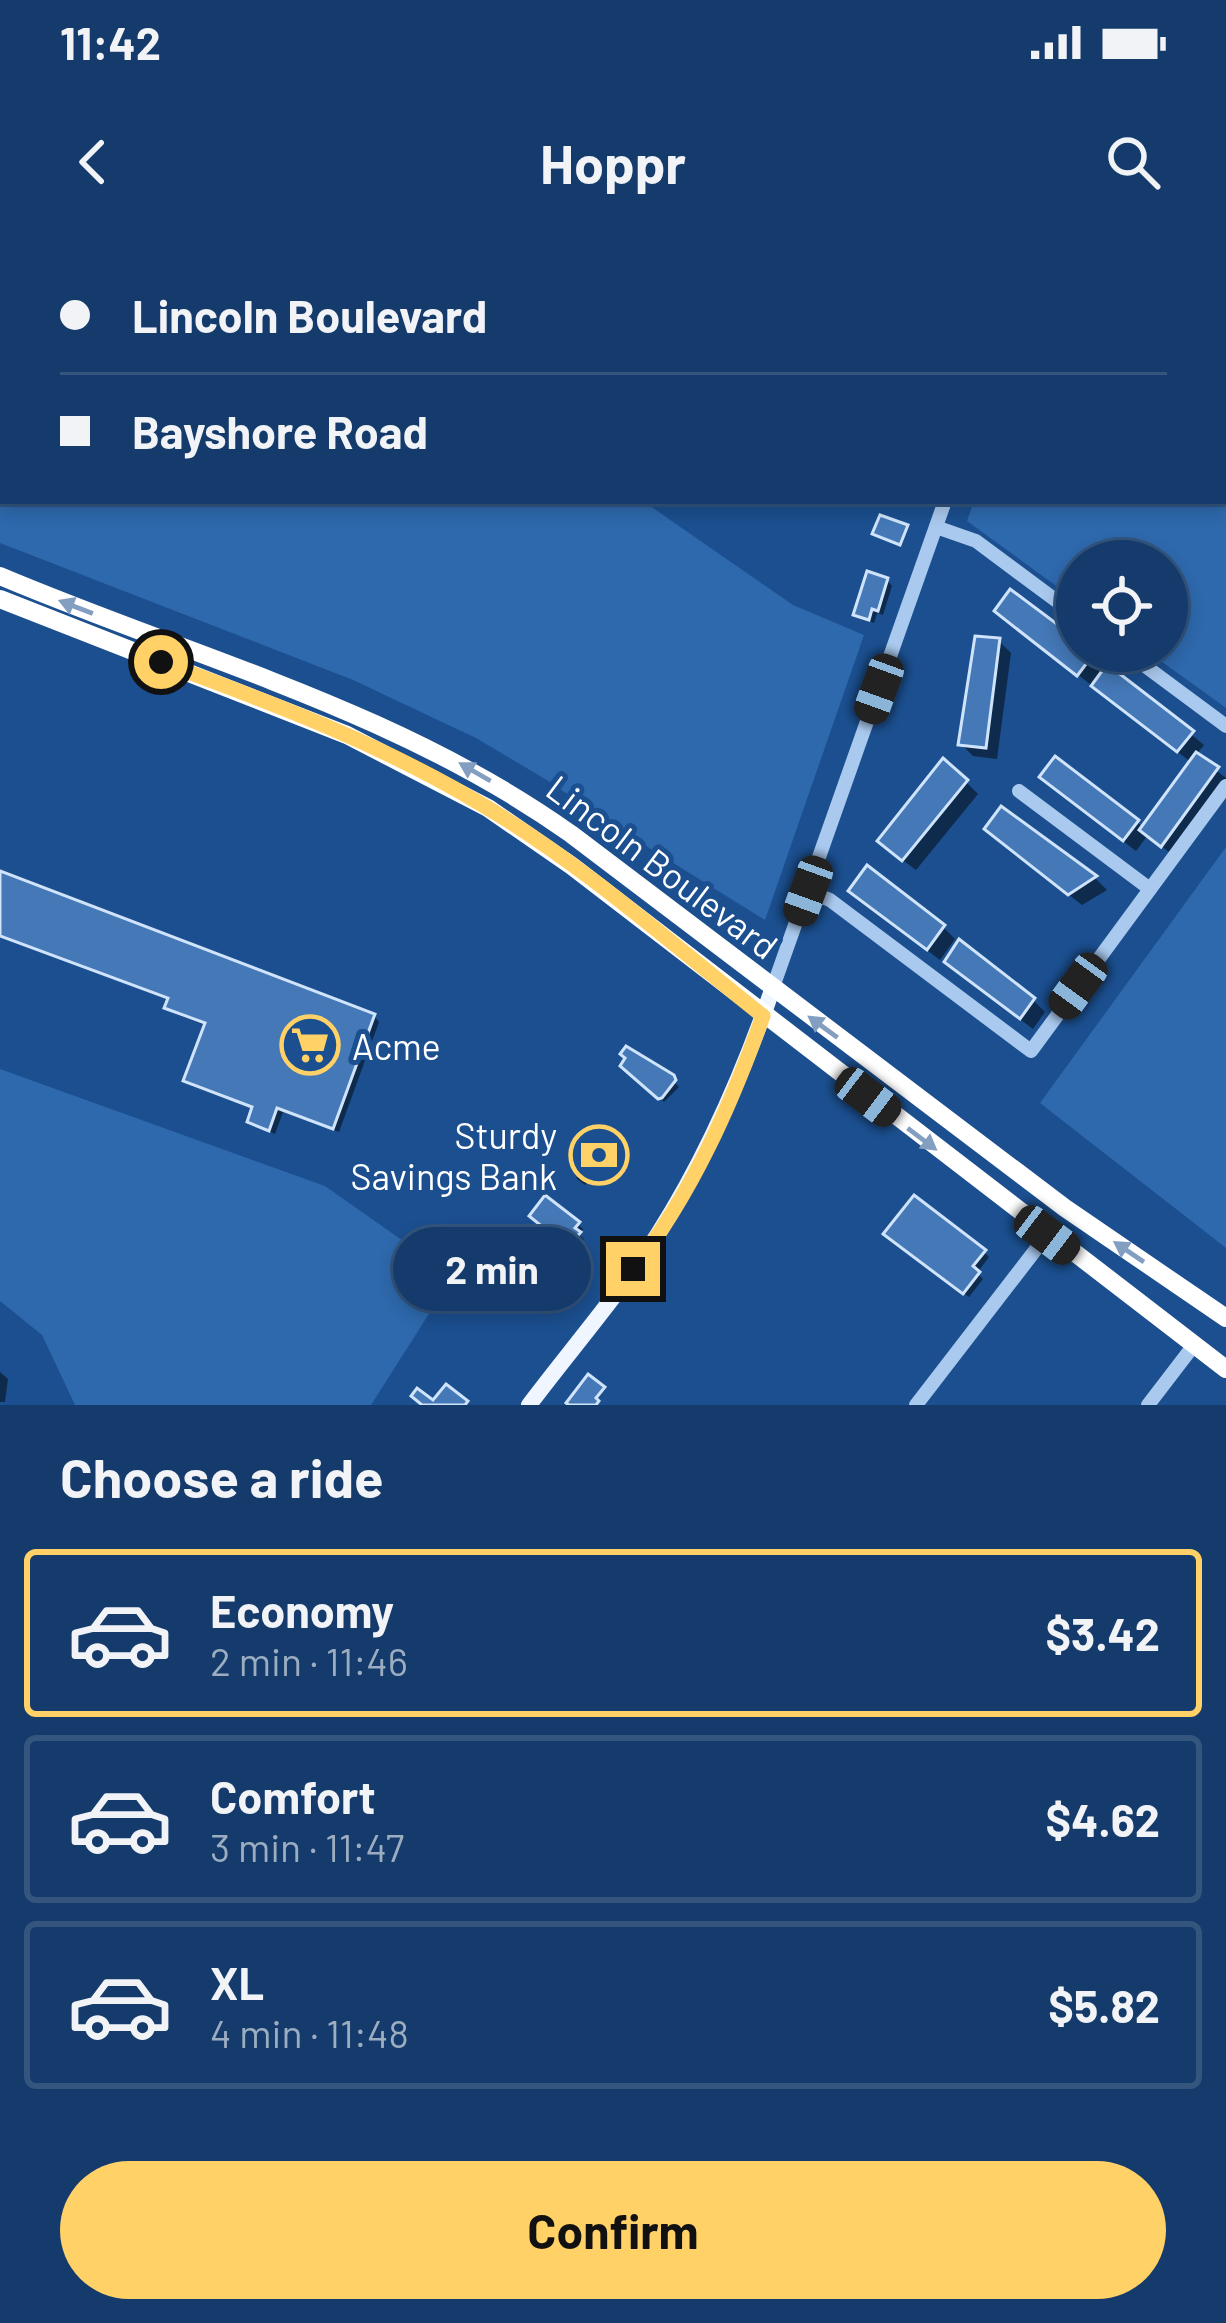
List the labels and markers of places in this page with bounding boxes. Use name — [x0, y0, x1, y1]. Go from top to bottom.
supermarket icon: Acme — [279, 1014, 341, 1076]
place label: Acme — [352, 1024, 441, 1067]
place label: Sturdy Savings Bank — [351, 1113, 557, 1197]
bank icon: Sturdy Savings Bank — [568, 1124, 630, 1186]

